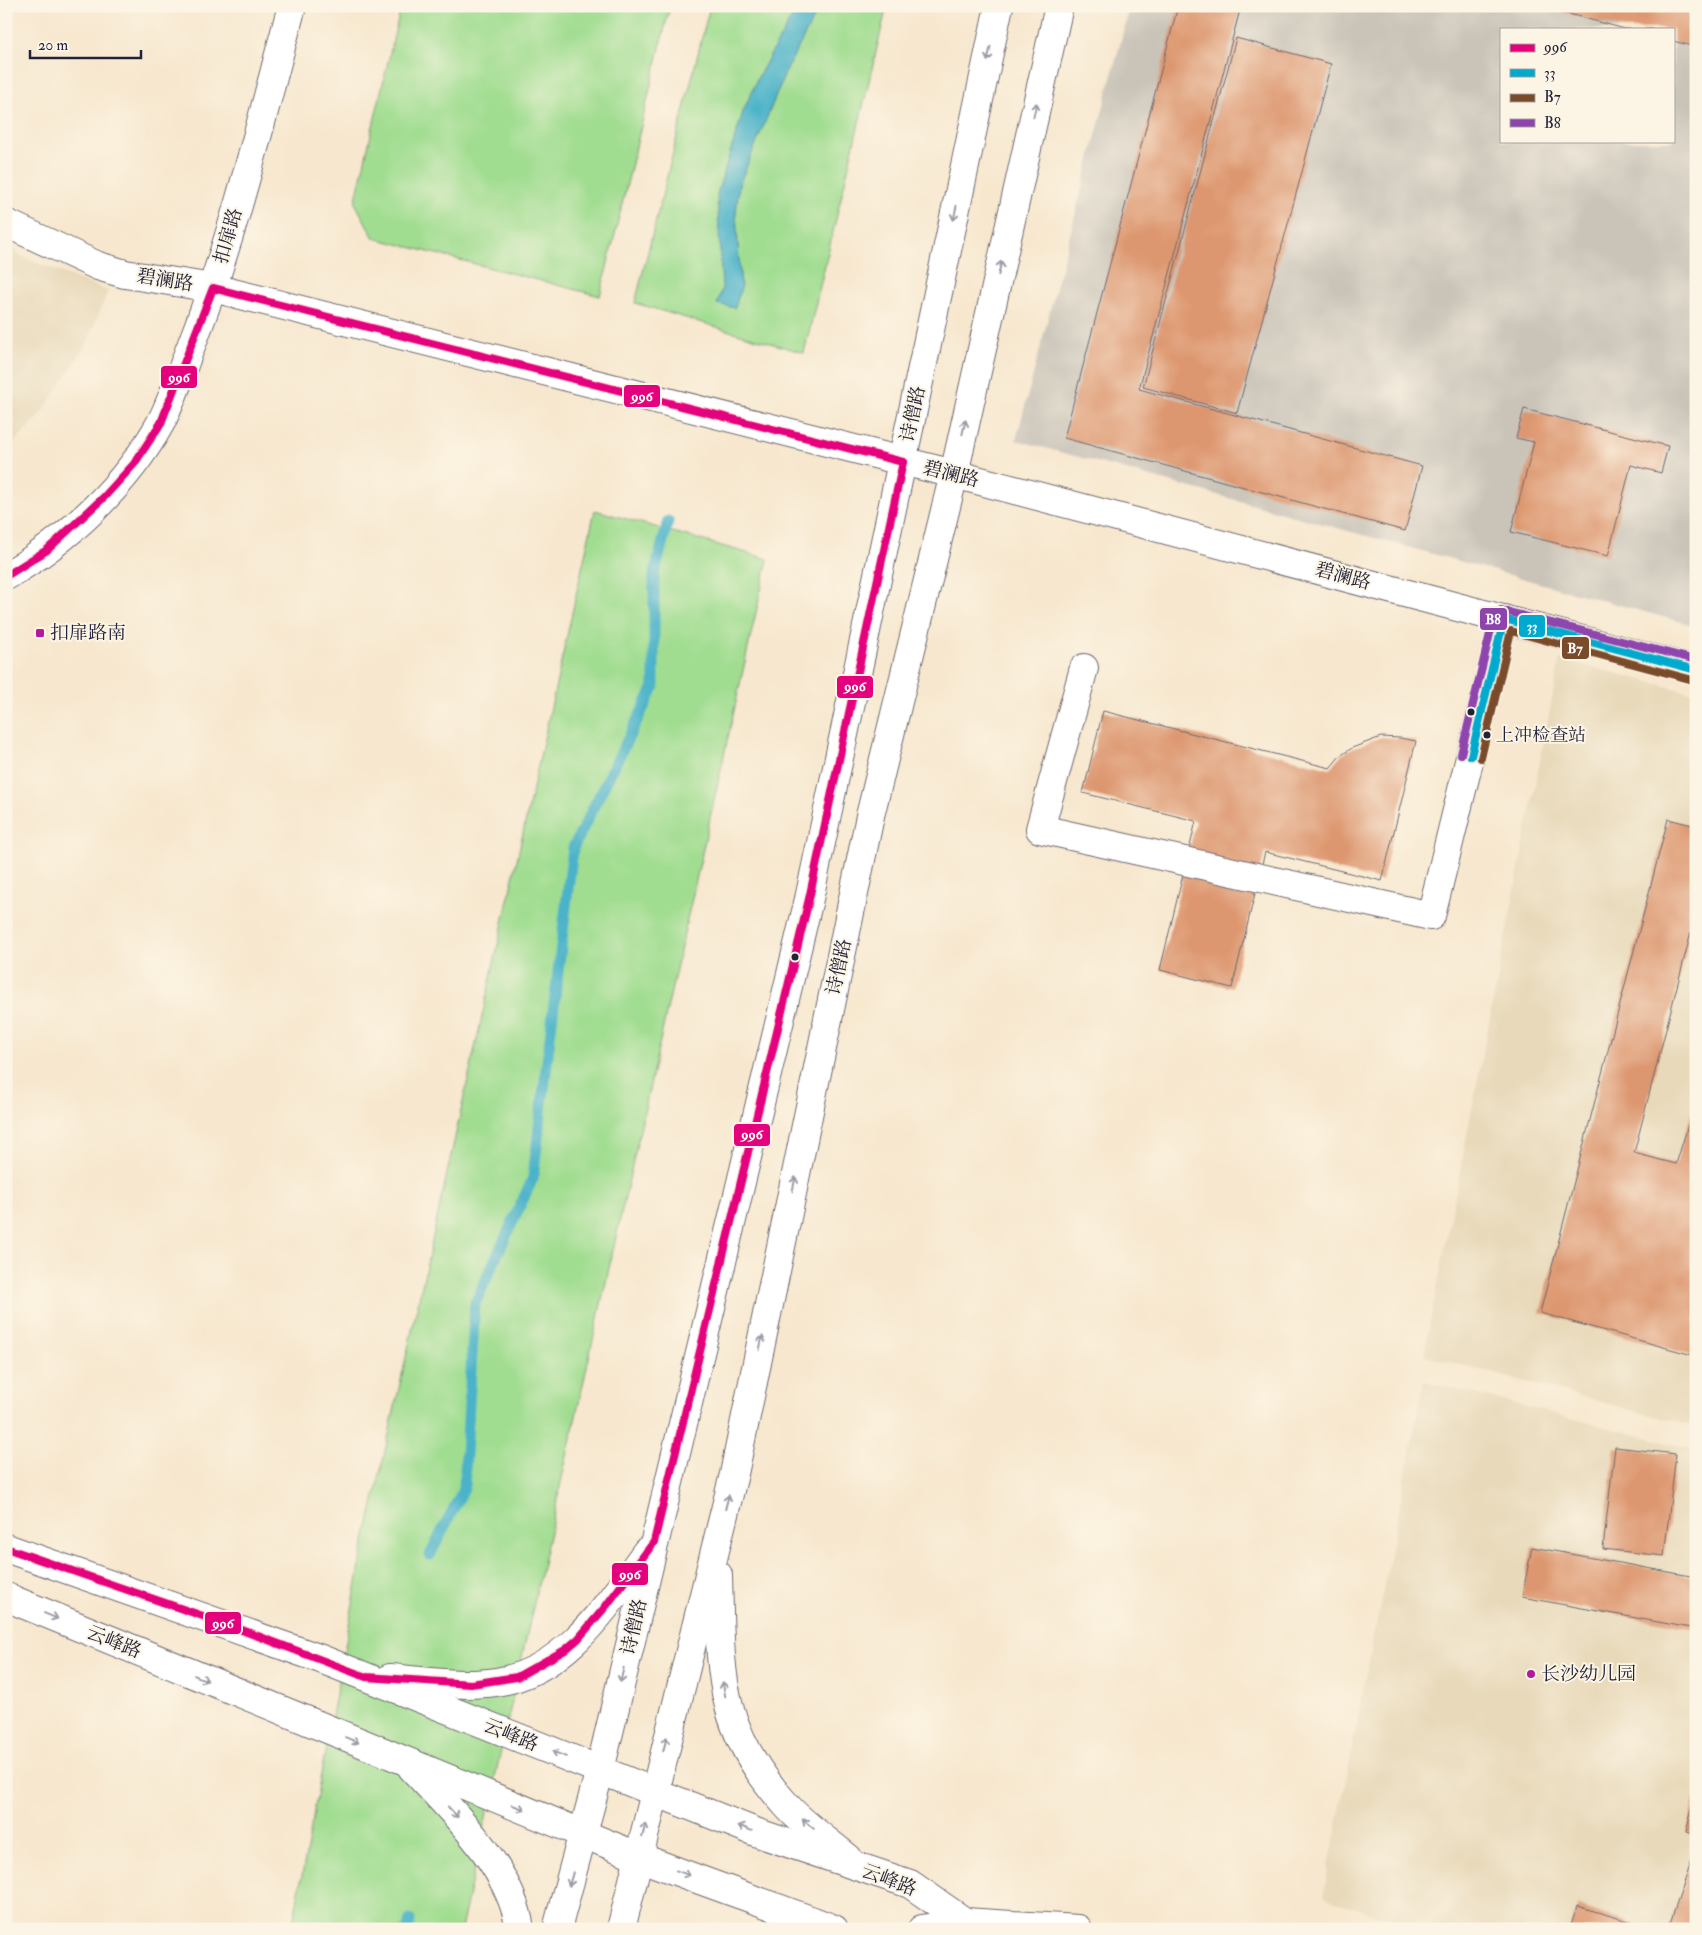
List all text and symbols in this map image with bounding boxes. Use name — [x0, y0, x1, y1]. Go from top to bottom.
scale bar — [30, 28, 141, 60]
legend — [1500, 28, 1674, 142]
text: 20 m — [38, 36, 68, 55]
text: 996 — [1543, 38, 1568, 57]
one-way arrow — [984, 46, 993, 62]
text: 33 — [1544, 64, 1556, 83]
text: B7 — [1544, 88, 1561, 107]
one-way arrow — [1031, 102, 1040, 118]
text: B8 — [1544, 114, 1561, 133]
street label: 扣扉路 — [209, 205, 247, 267]
one-way arrow — [950, 205, 960, 221]
one-way arrow — [996, 261, 1005, 277]
street label: 碧澜路 — [135, 264, 195, 296]
line badge: 996 — [160, 365, 198, 389]
text: 996 — [166, 369, 191, 386]
line badge: 996 — [623, 384, 661, 408]
street label: 诗僧路 — [895, 384, 931, 444]
text: 996 — [629, 388, 654, 405]
one-way arrow — [960, 419, 969, 435]
street label: 碧澜路 — [920, 455, 982, 493]
street label: 碧澜路 — [1312, 557, 1374, 595]
line badge: B8 — [1479, 607, 1508, 631]
text: B8 — [1485, 611, 1501, 628]
line badge: 33 — [1518, 614, 1546, 638]
text: 33 — [1527, 618, 1537, 635]
place label: 扣扉路南 — [50, 621, 126, 645]
marker: 扣扉路南 — [34, 627, 46, 639]
line badge: B7 — [1561, 636, 1590, 660]
text: B7 — [1567, 640, 1583, 657]
line badge: 996 — [836, 675, 874, 699]
text: 996 — [842, 678, 867, 695]
unlabelled marker — [1466, 707, 1476, 717]
place label: 上冲检查站 — [1496, 724, 1586, 747]
marker: 上冲检查站 — [1482, 730, 1492, 740]
street label: 诗僧路 — [821, 937, 857, 997]
unlabelled marker — [790, 952, 800, 962]
line badge: 996 — [733, 1123, 771, 1147]
text: 996 — [739, 1126, 764, 1143]
one-way arrow — [790, 1177, 799, 1193]
one-way arrow — [757, 1336, 766, 1352]
one-way arrow — [722, 1495, 732, 1511]
line badge: 996 — [611, 1562, 649, 1586]
text: 996 — [617, 1566, 642, 1583]
street label: 诗僧路 — [616, 1597, 652, 1657]
one-way arrow — [43, 1611, 58, 1621]
line badge: 996 — [204, 1611, 242, 1635]
text: 996 — [210, 1615, 235, 1632]
street label: 云峰路 — [83, 1620, 145, 1664]
place label: 长沙幼儿园 — [1541, 1662, 1636, 1686]
one-way arrow — [617, 1666, 627, 1682]
marker: 长沙幼儿园 — [1525, 1668, 1537, 1680]
one-way arrow — [193, 1674, 209, 1683]
one-way arrow — [719, 1682, 729, 1698]
street label: 云峰路 — [480, 1713, 542, 1757]
one-way arrow — [344, 1736, 359, 1745]
one-way arrow — [661, 1737, 670, 1753]
one-way arrow — [552, 1749, 567, 1758]
one-way arrow — [510, 1802, 525, 1812]
one-way arrow — [447, 1805, 459, 1818]
one-way arrow — [801, 1819, 814, 1830]
one-way arrow — [640, 1823, 649, 1839]
one-way arrow — [738, 1823, 753, 1832]
street label: 云峰路 — [858, 1859, 920, 1901]
one-way arrow — [675, 1869, 690, 1878]
one-way arrow — [566, 1871, 575, 1887]

